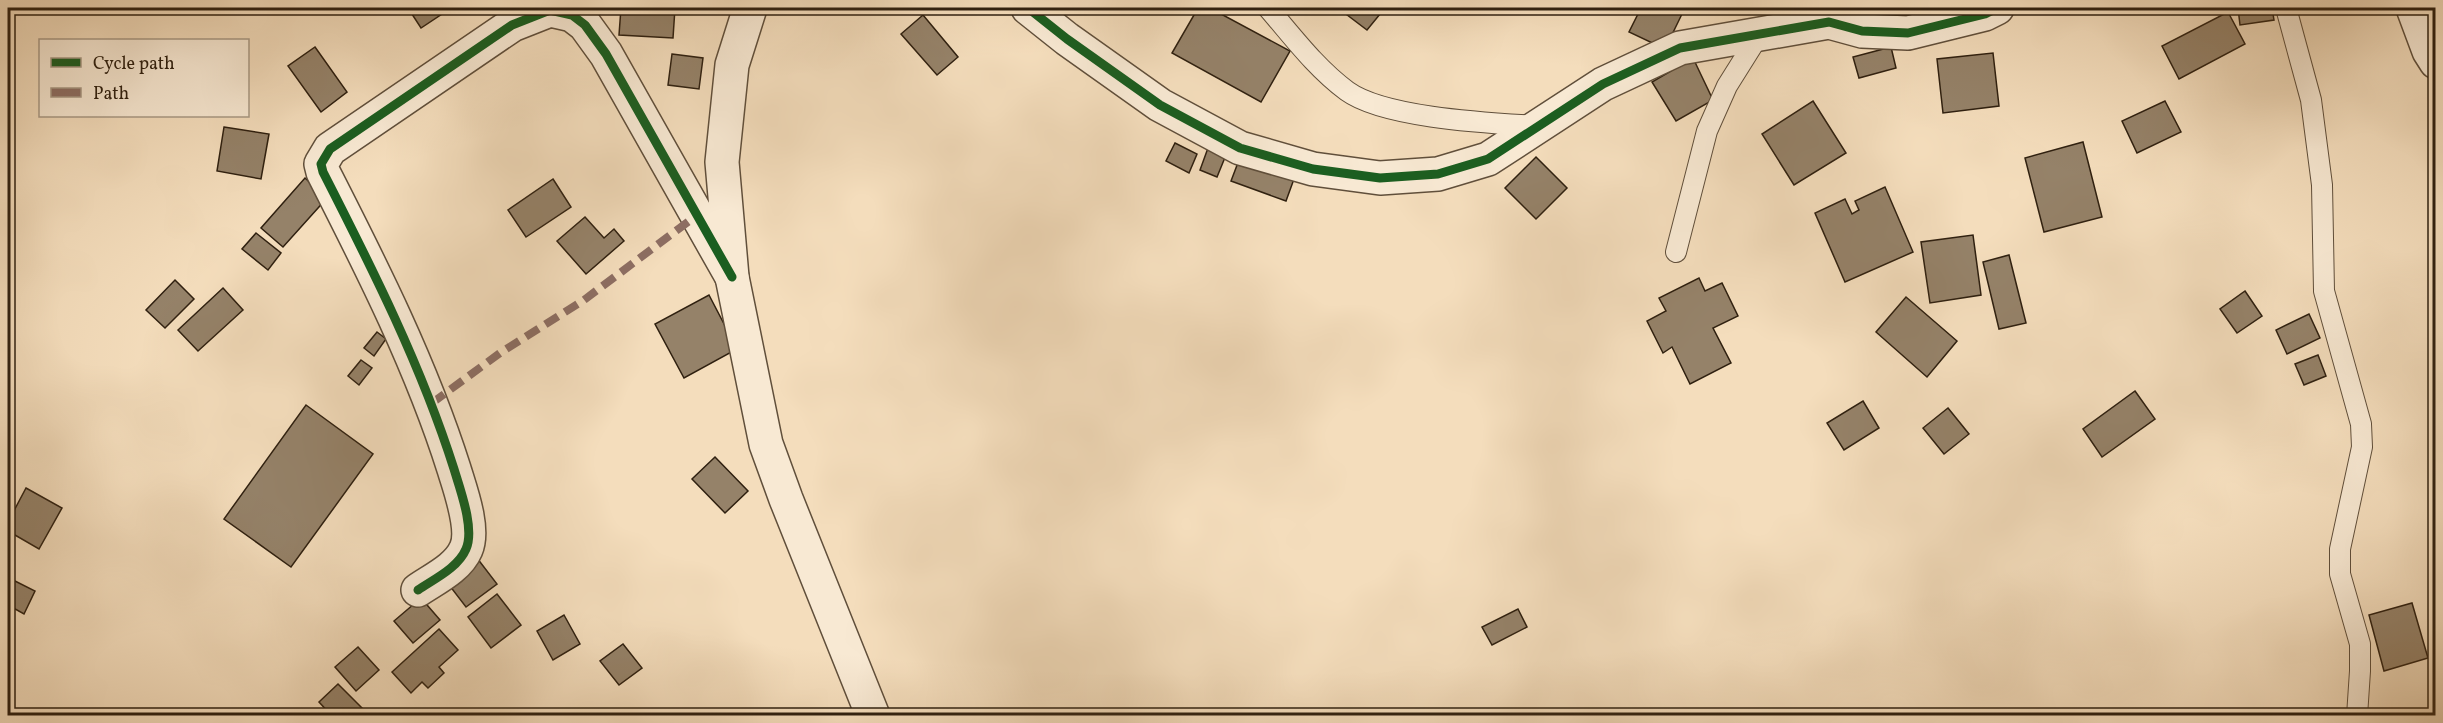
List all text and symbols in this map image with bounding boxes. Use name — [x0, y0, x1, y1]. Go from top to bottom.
legend — [39, 39, 249, 117]
text: Cycle path — [93, 52, 175, 77]
text: Path — [93, 82, 129, 107]

